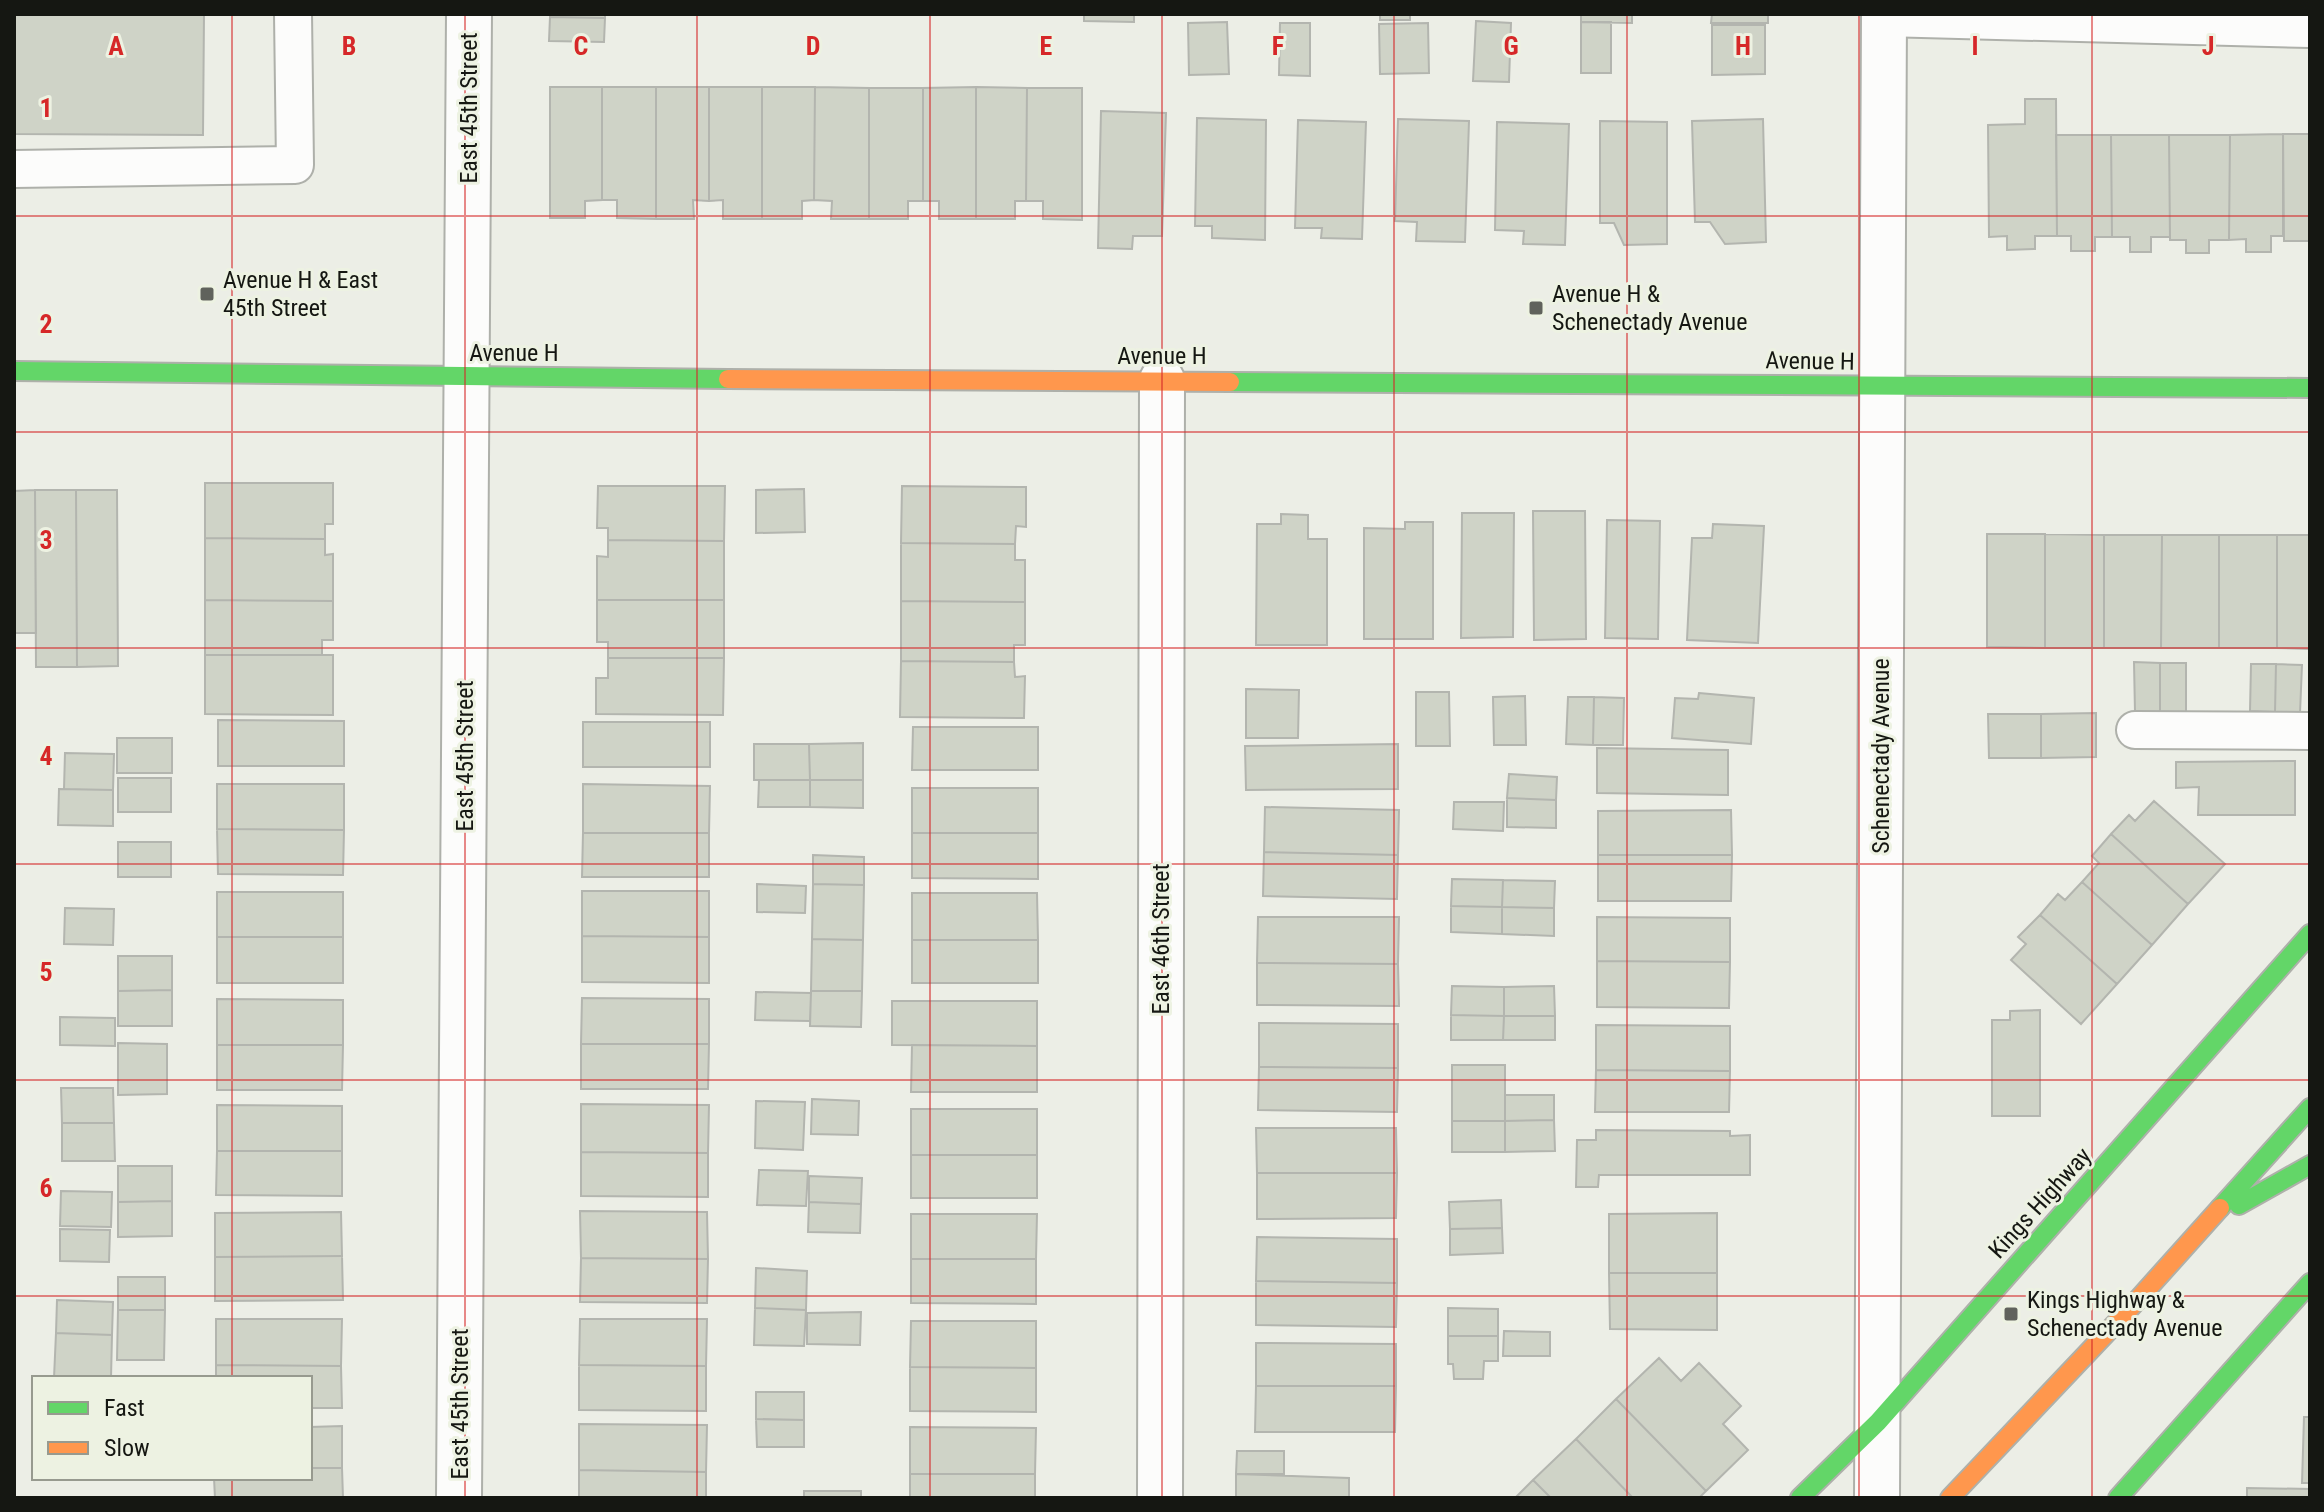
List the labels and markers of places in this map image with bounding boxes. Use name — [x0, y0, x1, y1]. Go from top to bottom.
place label: Avenue H & East 45th Street — [223, 266, 378, 322]
place label: Avenue H & Schenectady Avenue — [1552, 280, 1747, 336]
marker: Avenue H & East 45th Street — [198, 285, 216, 303]
marker: Avenue H & Schenectady Avenue — [1527, 299, 1545, 317]
place label: Kings Highway & Schenectady Avenue — [2027, 1286, 2222, 1342]
marker: Kings Highway & Schenectady Avenue — [2002, 1305, 2020, 1323]

